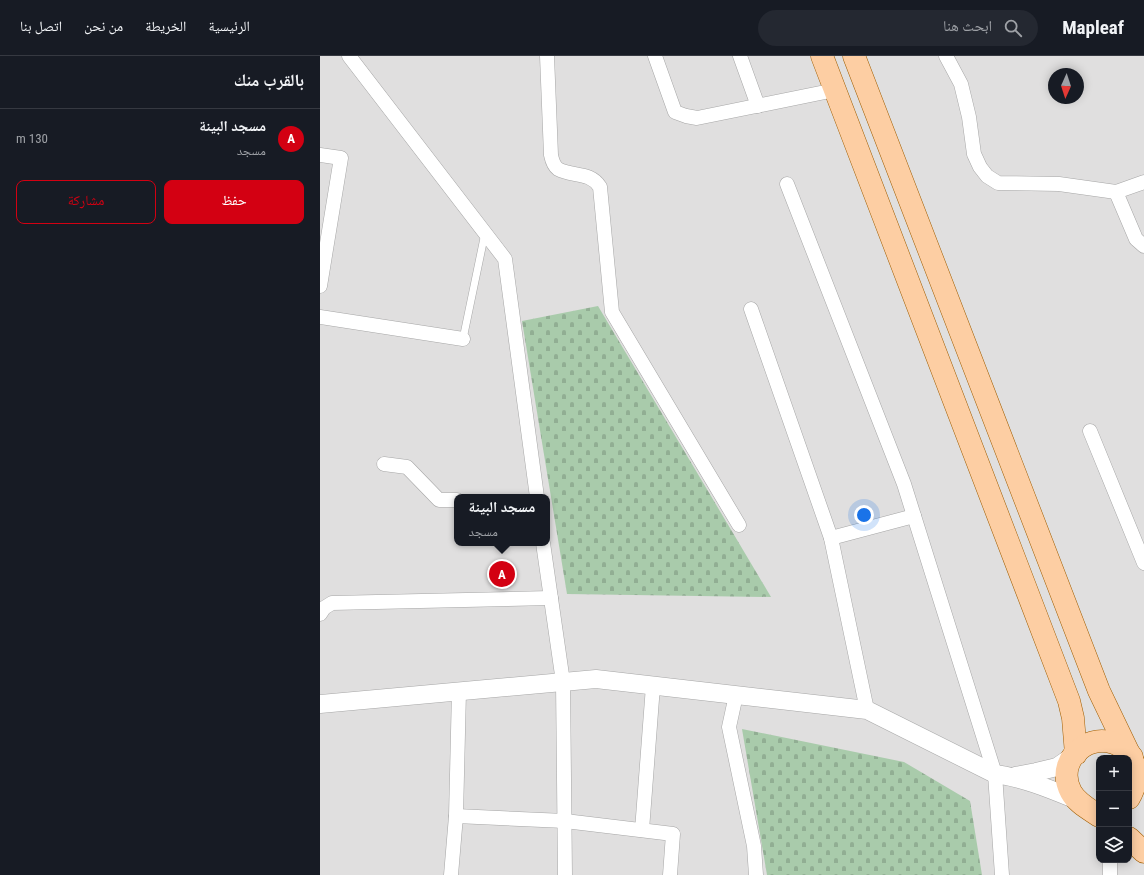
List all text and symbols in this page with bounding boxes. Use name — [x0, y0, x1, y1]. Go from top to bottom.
search box — [758, 10, 1038, 46]
text: Mapleaf — [1062, 16, 1124, 39]
text: ابحث هنا — [943, 17, 992, 35]
icon: search — [1002, 17, 1024, 39]
text: اتصل بنا — [20, 18, 62, 34]
text: من نحن — [84, 18, 123, 34]
text: الخريطة — [145, 18, 186, 34]
text: الرئيسية — [208, 18, 250, 34]
north arrow — [1048, 68, 1084, 104]
text: بالقرب منك — [234, 70, 304, 90]
text: مسجد البينة — [199, 117, 266, 135]
text: 130 m — [16, 131, 48, 146]
text: A — [287, 131, 295, 146]
text: مسجد — [237, 143, 266, 158]
button: مشاركة — [16, 180, 156, 224]
button: حفظ — [164, 180, 304, 224]
popup — [454, 494, 550, 546]
text: مسجد البينة — [469, 498, 535, 516]
your location — [854, 505, 874, 525]
text: مسجد — [469, 524, 498, 539]
pin: A — [489, 559, 515, 589]
map controls — [1096, 755, 1132, 863]
button: + — [1096, 755, 1132, 791]
button: − — [1096, 791, 1132, 827]
button: layers — [1096, 827, 1132, 863]

